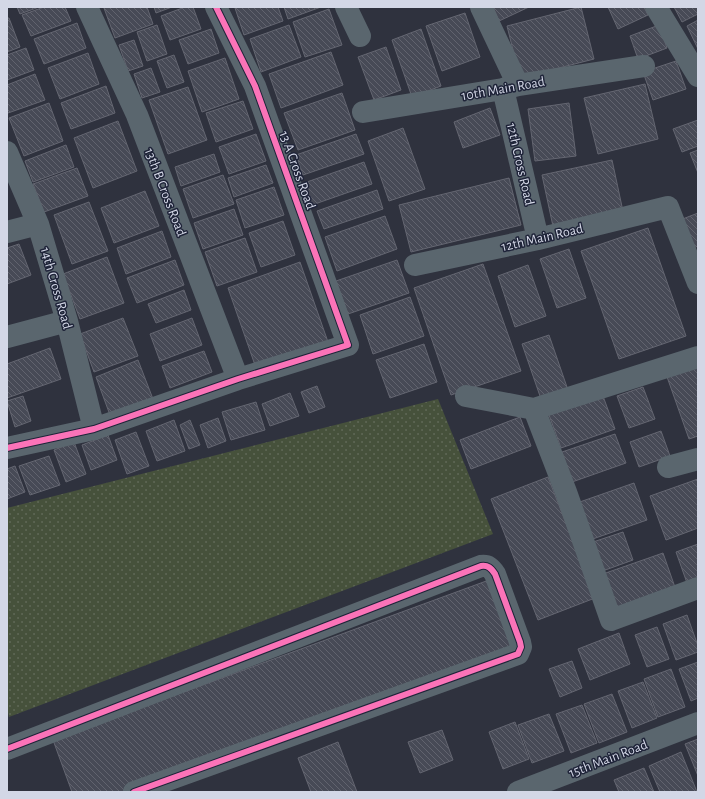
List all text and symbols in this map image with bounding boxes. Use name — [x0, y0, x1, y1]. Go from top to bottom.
street label: 10th Main Road — [460, 75, 546, 103]
street label: 12th Cross Road — [504, 122, 536, 207]
street label: 13 A Cross Road — [276, 129, 318, 211]
street label: 13th B Cross Road — [142, 146, 188, 238]
street label: 12th Main Road — [500, 222, 584, 254]
street label: 14th Cross Road — [38, 246, 74, 331]
street label: 15th Main Road — [567, 738, 650, 780]

